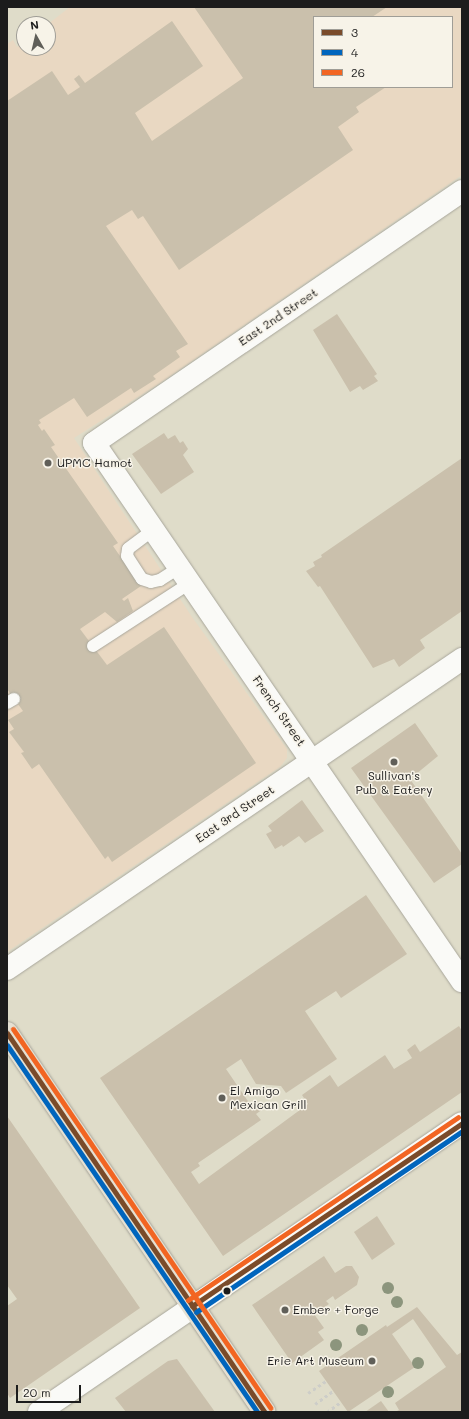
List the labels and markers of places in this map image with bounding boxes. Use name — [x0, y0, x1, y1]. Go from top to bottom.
place label: UPMC Hamot — [57, 456, 132, 470]
marker: UPMC Hamot — [42, 457, 54, 469]
marker: Sullivan's Pub & Eatery — [389, 757, 399, 767]
place label: Sullivan's Pub & Eatery — [355, 769, 433, 797]
place label: El Amigo Mexican Grill — [230, 1084, 306, 1112]
marker: El Amigo Mexican Grill — [217, 1093, 227, 1103]
unlabelled marker — [222, 1286, 232, 1296]
place label: Ember + Forge — [293, 1303, 379, 1317]
marker: Ember + Forge — [280, 1305, 290, 1315]
place label: Erie Art Museum — [267, 1354, 364, 1368]
marker: Erie Art Museum — [367, 1356, 377, 1366]

